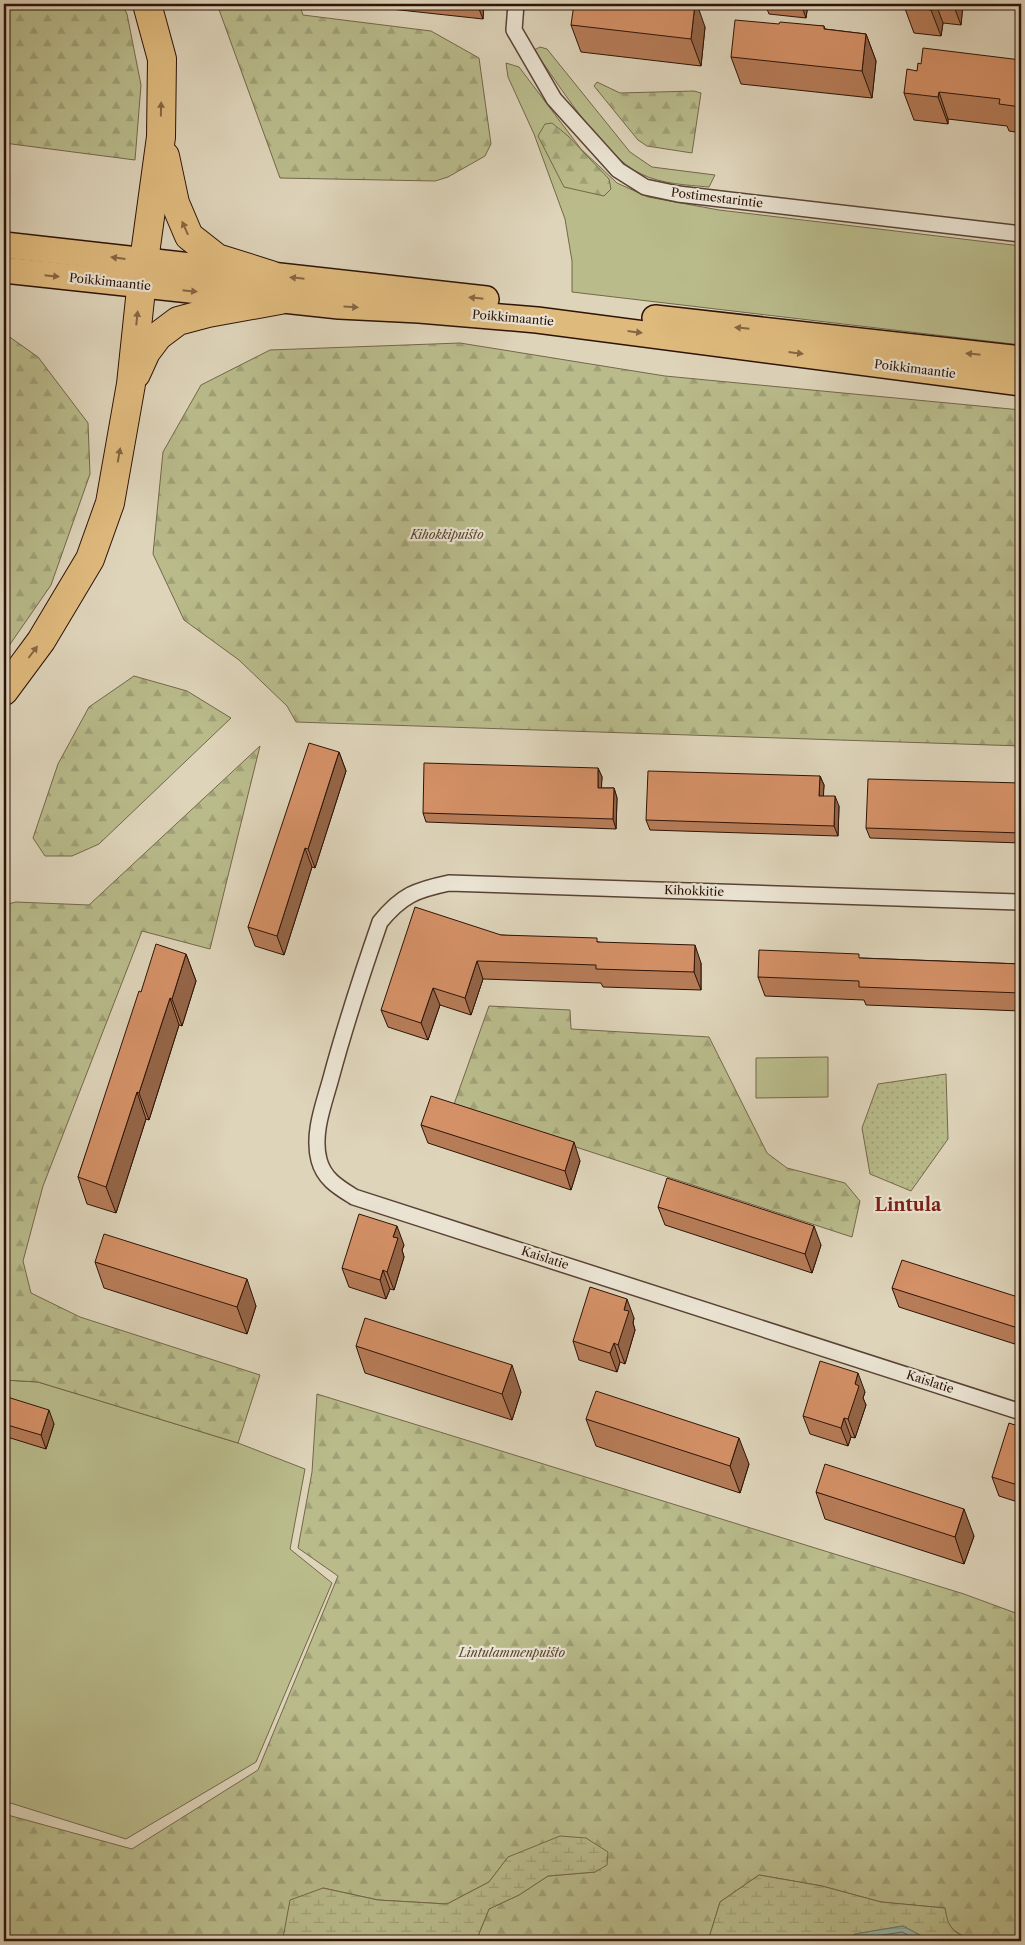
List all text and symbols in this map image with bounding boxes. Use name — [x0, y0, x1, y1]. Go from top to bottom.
one-way arrow — [158, 101, 166, 117]
street label: Postimestarintie — [670, 184, 764, 211]
one-way arrow — [181, 221, 189, 235]
one-way arrow — [110, 254, 126, 262]
street label: Poikkimaantie — [68, 270, 152, 293]
one-way arrow — [44, 272, 60, 280]
one-way arrow — [289, 274, 305, 282]
one-way arrow — [182, 287, 198, 295]
one-way arrow — [468, 294, 484, 302]
one-way arrow — [343, 303, 359, 311]
street label: Poikkimaantie — [471, 306, 555, 329]
one-way arrow — [133, 310, 141, 326]
one-way arrow — [733, 324, 749, 332]
one-way arrow — [627, 329, 643, 337]
one-way arrow — [788, 350, 804, 358]
one-way arrow — [965, 350, 981, 358]
street label: Poikkimaantie — [873, 356, 957, 381]
one-way arrow — [115, 447, 123, 463]
park label: Kihokkipuisto — [409, 527, 484, 542]
one-way arrow — [28, 645, 38, 659]
street label: Kihokkitie — [664, 882, 725, 899]
district label: Lintula — [874, 1194, 942, 1216]
street label: Kaislatie — [520, 1243, 571, 1272]
street label: Kaislatie — [905, 1367, 956, 1396]
park label: Lintulammenpuisto — [458, 1645, 566, 1660]

